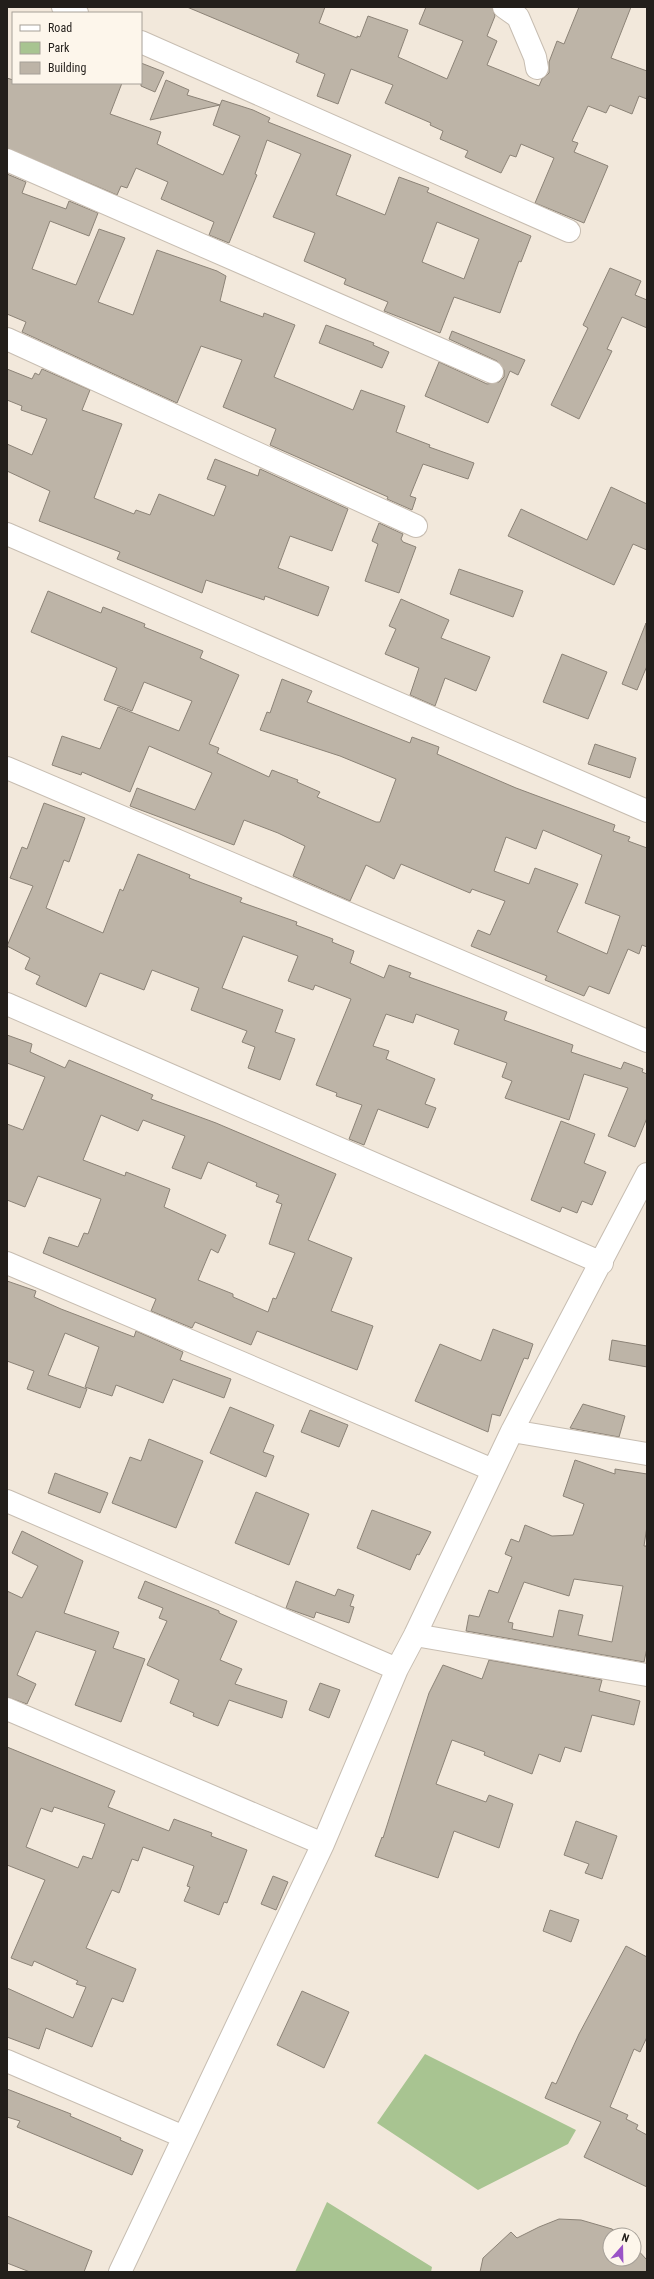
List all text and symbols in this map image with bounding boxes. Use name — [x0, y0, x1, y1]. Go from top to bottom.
legend — [12, 12, 142, 84]
text: Road — [48, 21, 72, 35]
text: Park — [48, 41, 70, 55]
text: Building — [48, 61, 86, 75]
north arrow — [602, 2227, 642, 2267]
text: N — [620, 2231, 631, 2245]

